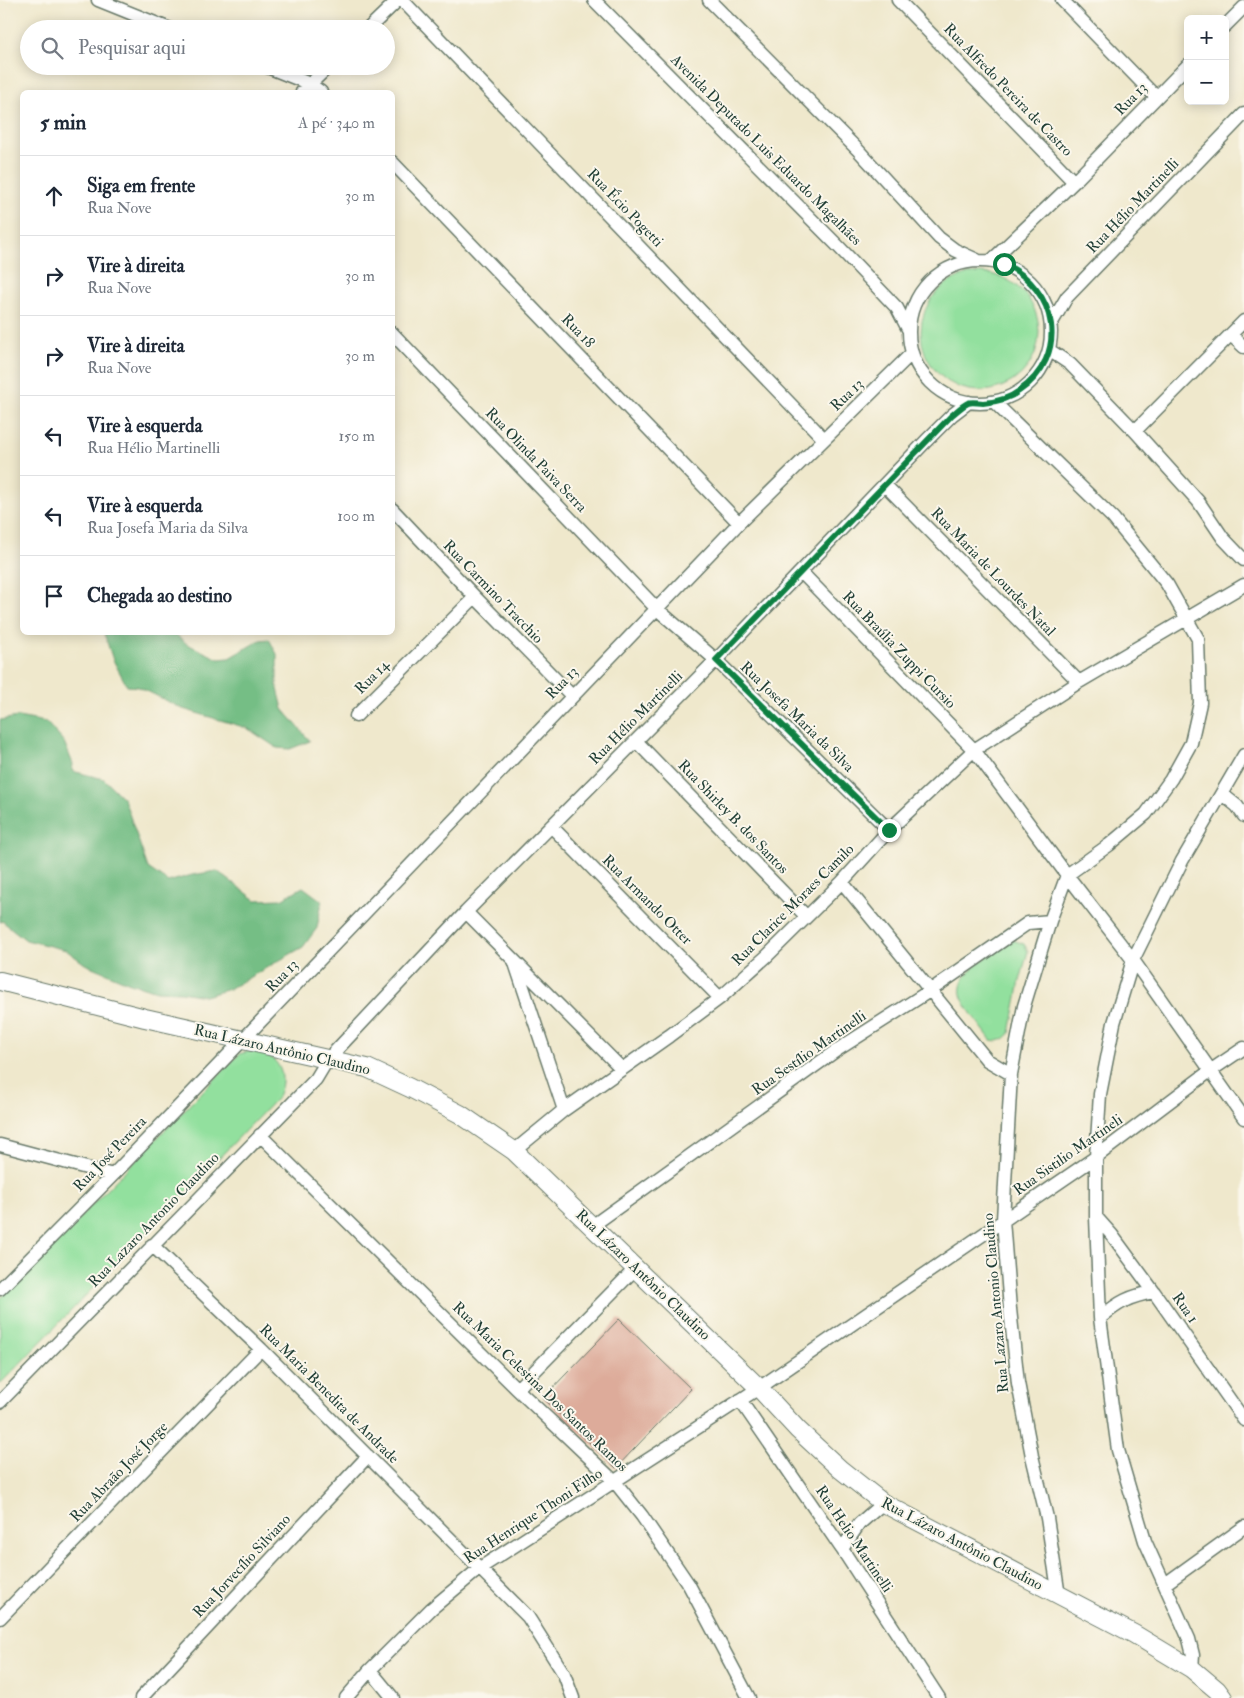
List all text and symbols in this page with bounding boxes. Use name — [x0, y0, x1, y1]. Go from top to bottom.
map controls — [1184, 15, 1229, 105]
button: + — [1184, 15, 1229, 60]
search box — [20, 20, 395, 75]
street label: Rua Alfredo Pereira de Castro — [940, 20, 1076, 160]
icon: search — [38, 34, 66, 62]
text: Pesquisar aqui — [78, 36, 186, 60]
street label: Avenida Deputado Luis Eduardo Magalhães — [665, 50, 865, 250]
button: − — [1184, 60, 1229, 105]
street label: Rua 13 — [1111, 78, 1151, 120]
text: 5 min — [40, 109, 86, 136]
text: A pé · 340 m — [298, 113, 375, 133]
street label: Rua Hélio Martinelli — [1083, 154, 1183, 258]
street label: Rua Écio Pogetti — [583, 163, 669, 251]
text: Siga em frente — [87, 174, 195, 198]
icon: ahead — [40, 182, 68, 210]
text: 30 m — [345, 186, 375, 206]
text: Rua Nove — [87, 198, 151, 218]
route start — [993, 253, 1016, 276]
text: Vire à direita — [87, 254, 184, 278]
icon: right — [40, 262, 68, 290]
text: 30 m — [345, 266, 375, 286]
text: Rua Nove — [87, 278, 151, 298]
street label: Rua 18 — [557, 310, 599, 352]
text: Vire à direita — [87, 334, 184, 358]
icon: right — [40, 342, 68, 370]
text: 30 m — [345, 346, 375, 366]
text: Rua Nove — [87, 358, 151, 378]
street label: Rua 13 — [826, 375, 868, 415]
street label: Rua Olinda Paiva Serra — [481, 404, 591, 517]
text: Vire à esquerda — [87, 414, 202, 438]
icon: left — [40, 422, 68, 450]
text: 150 m — [338, 426, 375, 446]
text: Rua Hélio Martinelli — [87, 438, 220, 458]
text: Vire à esquerda — [87, 494, 202, 518]
icon: left — [40, 502, 68, 530]
street label: Rua Maria de Lourdes Natal — [927, 504, 1059, 640]
text: 100 m — [337, 506, 375, 526]
text: Rua Josefa Maria da Silva — [87, 518, 248, 538]
street label: Rua Carmino Tracchio — [439, 536, 547, 648]
icon: arrive — [40, 582, 68, 610]
text: Chegada ao destino — [87, 584, 232, 608]
street label: Rua Braúlia Zuppi Cursio — [837, 587, 960, 713]
street label: Rua 14 — [351, 655, 394, 698]
street label: Rua Josefa Maria da Silva — [735, 658, 859, 778]
street label: Rua 13 — [542, 662, 582, 704]
street label: Rua Hélio Martinelli — [585, 667, 687, 769]
street label: Rua Shirley B. dos Santos — [674, 756, 792, 878]
route end — [878, 819, 901, 842]
street label: Rua Clarice Moraes Camilo — [728, 840, 858, 970]
street label: Rua Armando Otter — [598, 851, 696, 949]
street label: Rua 13 — [262, 955, 302, 997]
street label: Rua Sestílio Martinelli — [748, 1006, 870, 1100]
street label: Rua Lázaro Antônio Claudino — [192, 1020, 372, 1080]
street label: Rua Sistilio Martineli — [1010, 1110, 1126, 1200]
street label: Rua José Pereira — [69, 1112, 152, 1196]
street label: Rua Lazaro Antonio Claudino — [85, 1149, 223, 1291]
street label: Rua Lázaro Antônio Claudino — [572, 1206, 714, 1344]
street label: Rua Lazaro Antonio Claudino — [979, 1212, 1013, 1394]
street label: Rua 1 — [1168, 1289, 1202, 1327]
street label: Rua Maria Celestina Dos Santos Ramos — [448, 1298, 632, 1476]
street label: Rua Maria Benedita de Andrade — [255, 1320, 403, 1468]
street label: Rua Abraão José Jorge — [66, 1418, 173, 1527]
street label: Rua Henrique Thoni Filho — [460, 1464, 606, 1568]
street label: Rua Helio Martinelli — [811, 1482, 897, 1596]
street label: Rua Lázaro Antônio Claudino — [878, 1493, 1046, 1595]
street label: Rua Jorvecílio Silviano — [189, 1510, 296, 1622]

